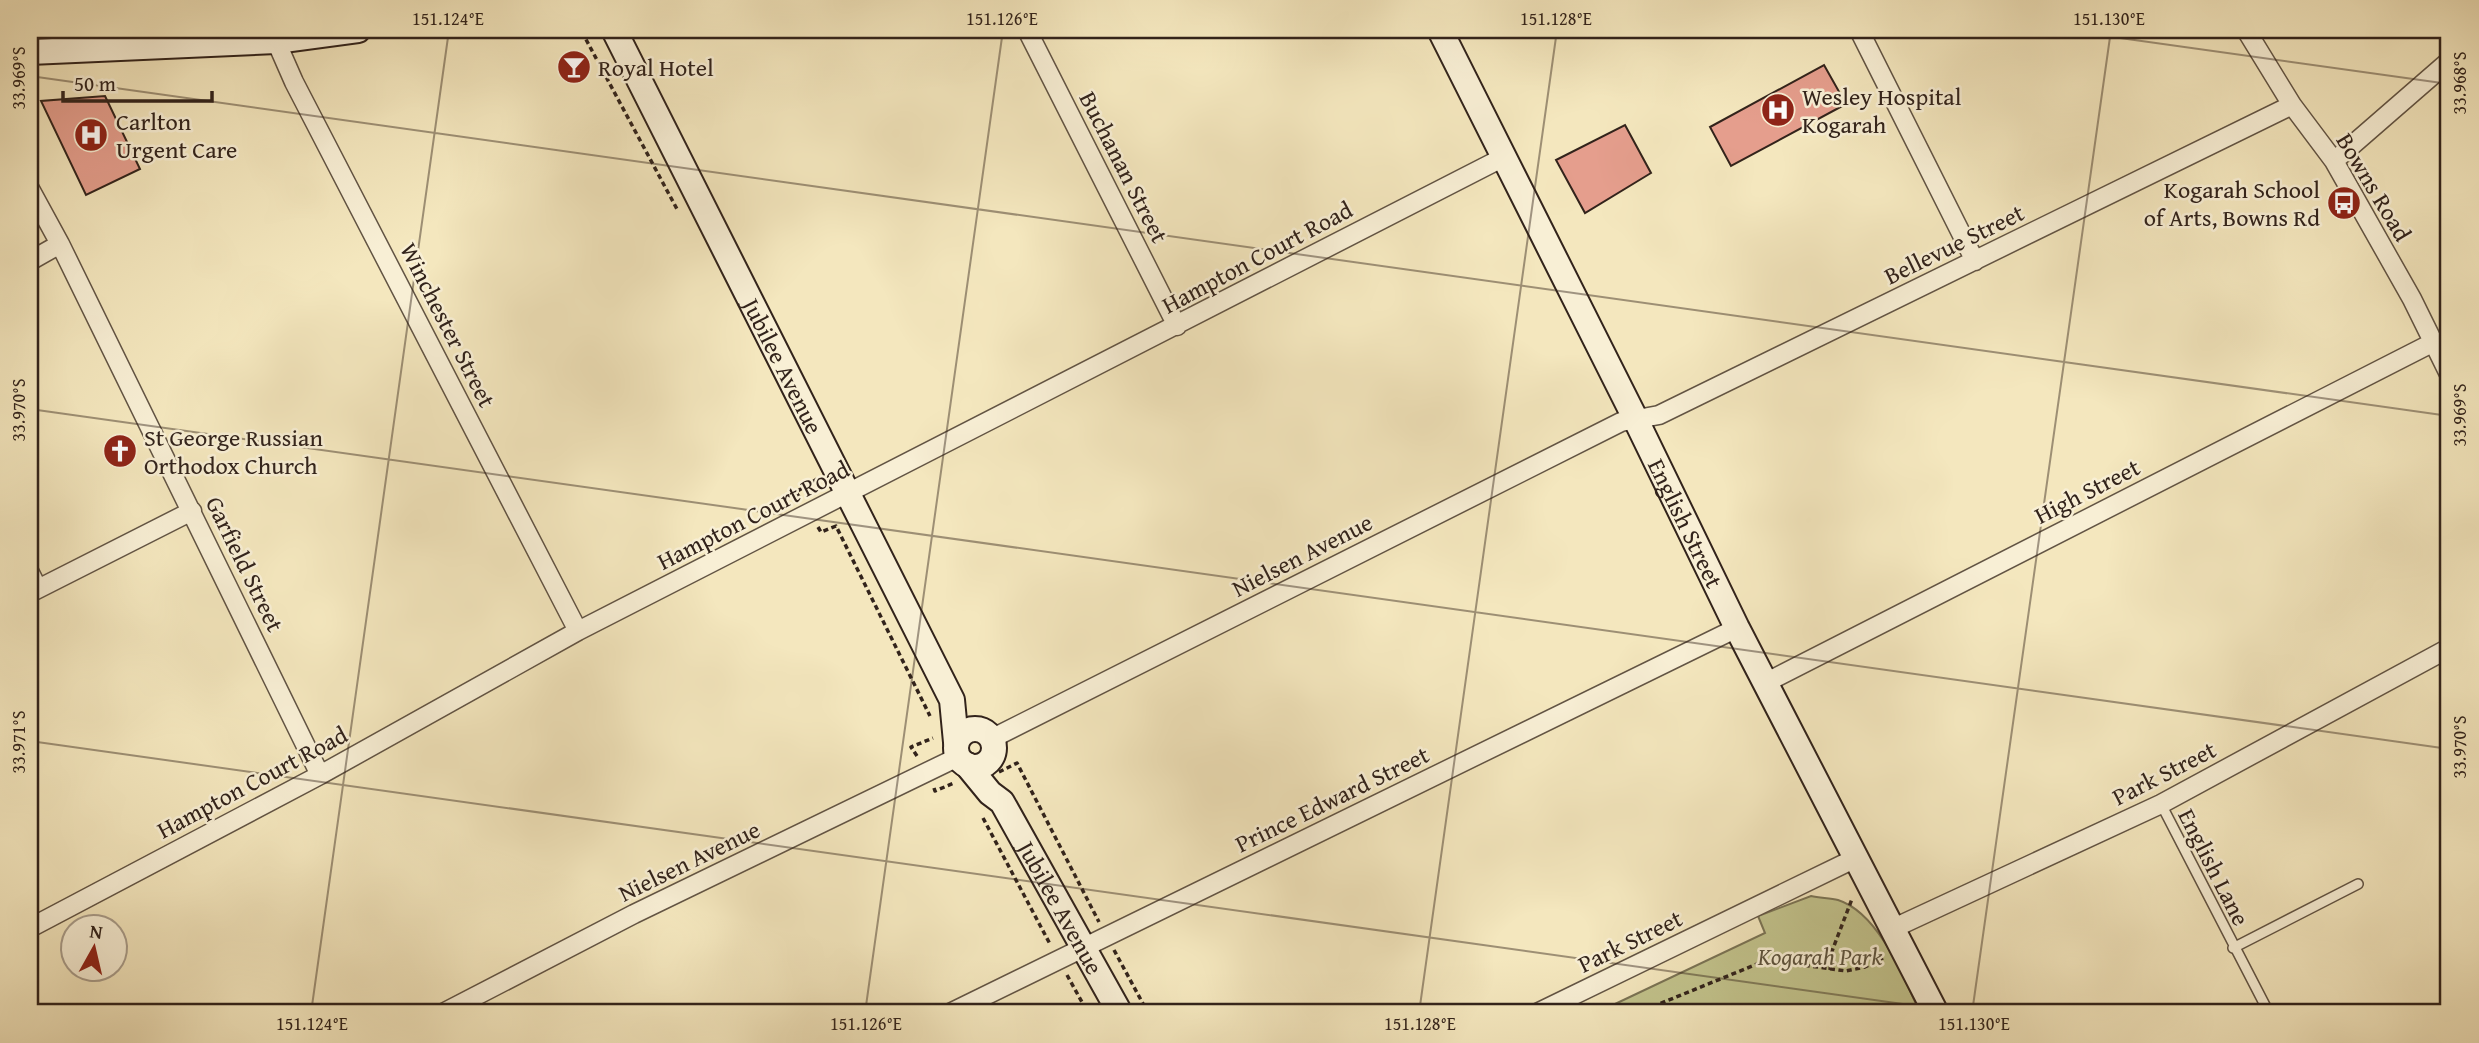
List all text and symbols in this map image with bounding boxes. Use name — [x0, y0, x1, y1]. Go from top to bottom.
text: 151.124°E — [412, 5, 484, 32]
text: 151.126°E — [966, 5, 1038, 32]
text: 151.128°E — [1520, 5, 1592, 32]
text: 151.130°E — [2073, 5, 2145, 32]
text: 33.969°S — [5, 46, 32, 109]
bar icon: Royal Hotel — [555, 48, 593, 86]
place label: Royal Hotel — [598, 50, 714, 85]
text: 33.968°S — [2446, 51, 2473, 114]
scale bar — [63, 60, 212, 104]
text: 50 m — [74, 68, 116, 99]
place label: Wesley Hospital Kogarah — [1802, 79, 1962, 142]
street label: Buchanan Street — [1071, 85, 1178, 249]
hospital icon: Wesley Hospital Kogarah — [1759, 91, 1797, 129]
place label: Carlton Urgent Care — [116, 104, 237, 167]
hospital icon: Carlton Urgent Care — [72, 116, 110, 154]
street label: Bowns Road — [2328, 126, 2420, 248]
place label: Kogarah School of Arts, Bowns Rd — [2144, 172, 2320, 235]
bus stop icon: Kogarah School of Arts, Bowns Rd — [2325, 184, 2363, 222]
street label: Hampton Court Road — [1155, 192, 1359, 322]
street label: Bellevue Street — [1878, 195, 2030, 293]
street label: Winchester Street — [391, 237, 505, 414]
street label: Jubilee Avenue — [733, 289, 832, 440]
text: 33.970°S — [5, 378, 32, 441]
text: 33.969°S — [2446, 383, 2473, 446]
place label: St George Russian Orthodox Church — [144, 420, 323, 483]
church icon: St George Russian Orthodox Church — [101, 432, 139, 470]
street label: High Street — [2028, 449, 2146, 532]
street label: Hampton Court Road — [651, 451, 855, 579]
street label: English Street — [1640, 452, 1733, 594]
street label: Garfield Street — [197, 490, 293, 638]
street label: Nielsen Avenue — [1226, 505, 1378, 605]
text: 33.971°S — [5, 710, 32, 773]
text: 33.970°S — [2446, 715, 2473, 778]
street label: Hampton Court Road — [150, 717, 354, 847]
street label: Park Street — [2106, 732, 2222, 814]
street label: Prince Edward Street — [1229, 737, 1435, 861]
street label: English Lane — [2170, 802, 2258, 932]
street label: Nielsen Avenue — [612, 812, 766, 910]
street label: Jubilee Avenue — [1008, 832, 1112, 981]
street label: Park Street — [1572, 900, 1689, 981]
north arrow — [60, 914, 130, 984]
text: N — [88, 916, 105, 946]
park label: Kogarah Park — [1757, 939, 1882, 974]
text: 151.124°E — [276, 1010, 348, 1037]
text: 151.126°E — [830, 1010, 902, 1037]
text: 151.128°E — [1384, 1010, 1456, 1037]
text: 151.130°E — [1938, 1010, 2010, 1037]

